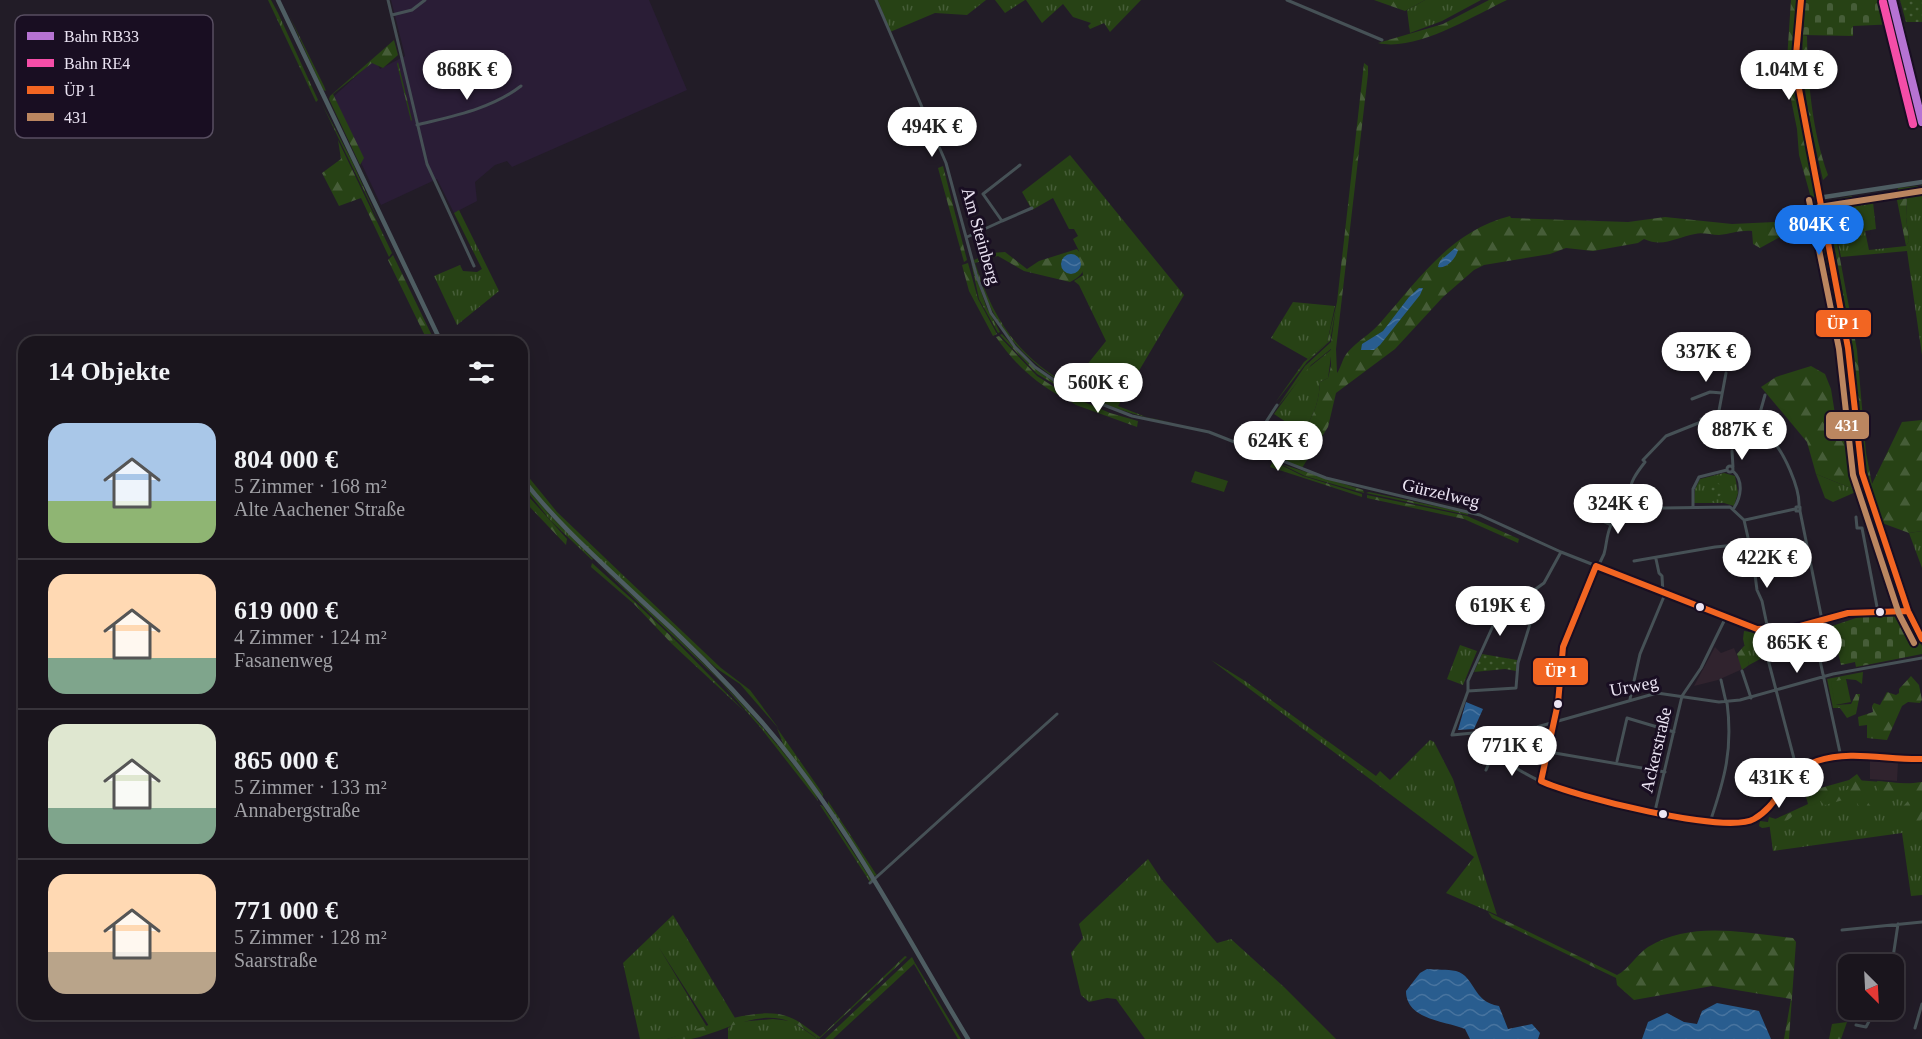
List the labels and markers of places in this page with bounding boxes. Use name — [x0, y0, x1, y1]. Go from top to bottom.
pin: 868K € — [418, 50, 516, 101]
pin: 1.04M € — [1734, 50, 1844, 101]
pin: 494K € — [883, 107, 981, 158]
pin: 804K € — [1770, 205, 1868, 256]
pin: 337K € — [1657, 332, 1755, 383]
pin: 560K € — [1049, 363, 1147, 414]
pin: 887K € — [1693, 410, 1791, 461]
pin: 624K € — [1229, 421, 1327, 472]
pin: 324K € — [1569, 484, 1667, 535]
pin: 422K € — [1718, 538, 1816, 589]
pin: 619K € — [1451, 586, 1549, 637]
unlabelled marker — [1694, 601, 1706, 613]
unlabelled marker — [1874, 606, 1886, 618]
pin: 865K € — [1748, 623, 1846, 674]
unlabelled marker — [1552, 698, 1564, 710]
pin: 771K € — [1463, 726, 1561, 777]
pin: 431K € — [1730, 758, 1828, 809]
unlabelled marker — [1657, 808, 1669, 820]

